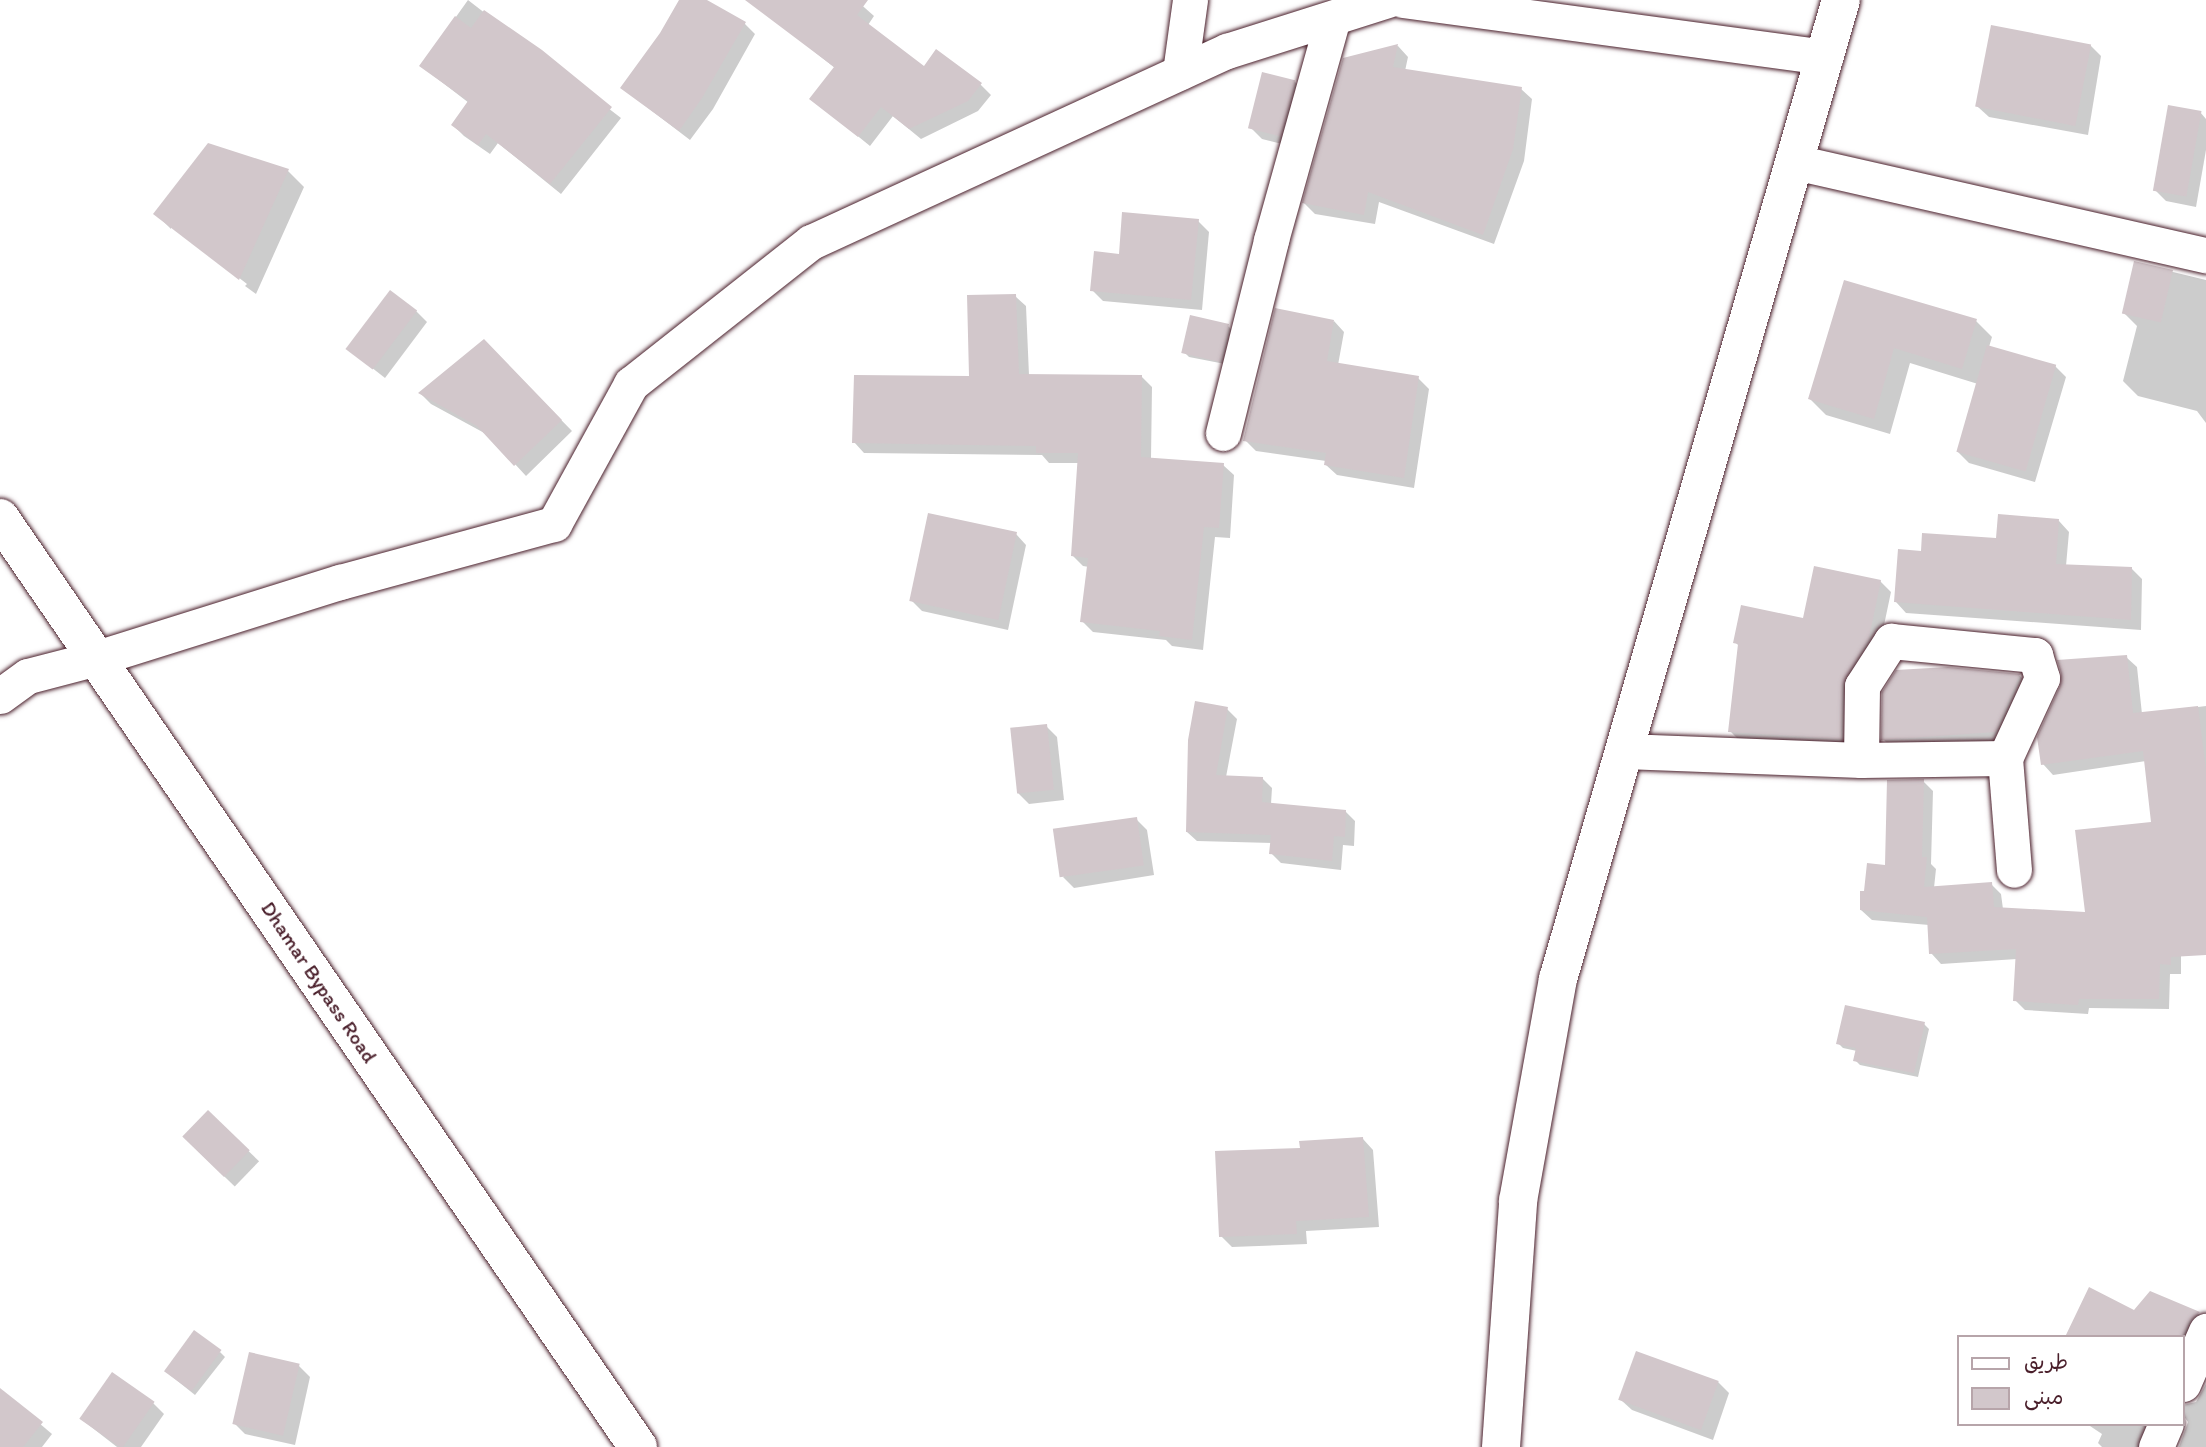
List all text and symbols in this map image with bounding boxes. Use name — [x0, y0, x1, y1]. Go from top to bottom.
street label: Dhamar Bypass Road — [255, 896, 383, 1068]
legend — [1958, 1335, 2185, 1426]
text: طريق — [2024, 1349, 2068, 1374]
text: مبنى — [2024, 1384, 2063, 1409]

